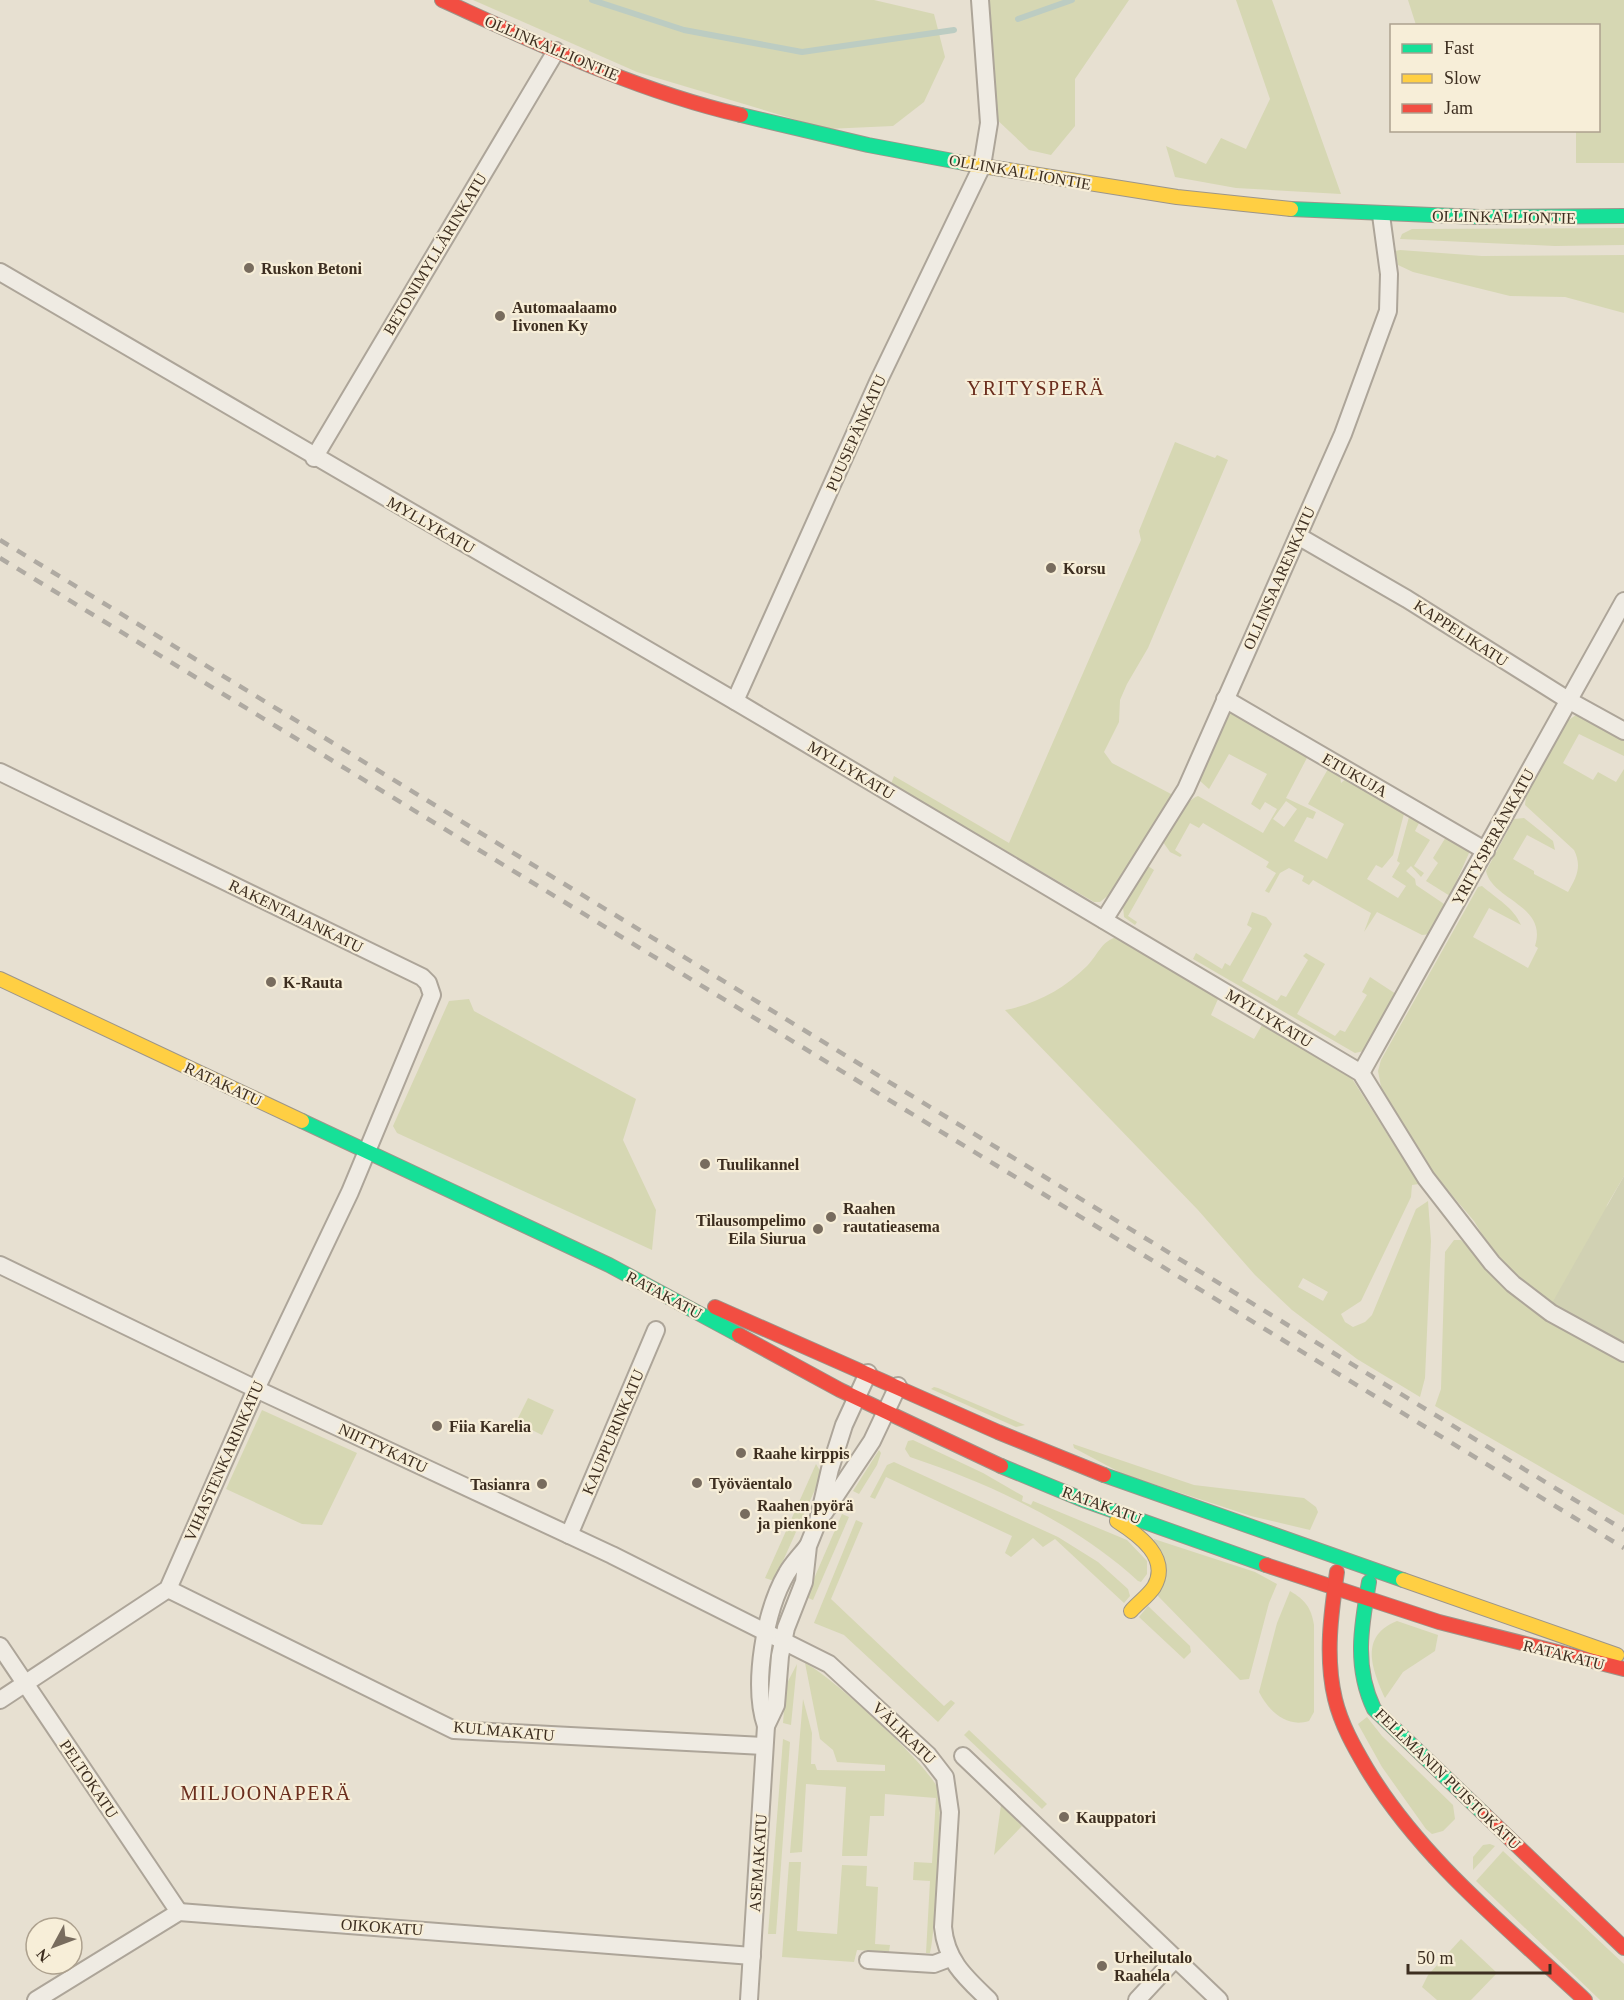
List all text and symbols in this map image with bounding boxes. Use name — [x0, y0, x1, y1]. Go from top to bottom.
street label: OLLINKALLIONTIE — [482, 12, 622, 84]
legend — [1390, 24, 1600, 132]
text: Fast — [1444, 38, 1474, 58]
text: Slow — [1444, 68, 1481, 88]
text: Jam — [1444, 98, 1473, 118]
street label: OLLINKALLIONTIE — [948, 151, 1092, 193]
street label: BETONIMYLLÄRINKATU — [380, 170, 490, 338]
street label: OLLINKALLIONTIE — [1432, 207, 1576, 227]
place label: Ruskon Betoni — [261, 260, 362, 277]
marker: Ruskon Betoni — [242, 261, 256, 275]
place label: Automaalaamo Iivonen Ky — [512, 299, 617, 335]
marker: Automaalaamo Iivonen Ky — [493, 309, 507, 323]
street label: PUUSEPÄNKATU — [823, 372, 889, 494]
district label: YRITYSPERÄ — [967, 377, 1105, 399]
street label: MYLLYKATU — [384, 493, 478, 557]
street label: OLLINSAARENKATU — [1240, 503, 1318, 652]
place label: Korsu — [1063, 560, 1106, 577]
marker: Korsu — [1044, 561, 1058, 575]
street label: KAPPELIKATU — [1411, 596, 1511, 670]
street label: MYLLYKATU — [805, 737, 898, 803]
street label: ETUKUJA — [1320, 750, 1391, 801]
street label: YRITYSPERÄNKATU — [1449, 766, 1538, 908]
street label: RAKENTAJANKATU — [226, 876, 366, 956]
place label: K-Rauta — [283, 974, 343, 991]
marker: K-Rauta — [264, 975, 278, 989]
street label: MYLLYKATU — [1223, 985, 1316, 1051]
street label: RATAKATU — [182, 1059, 265, 1109]
place label: Tuulikannel — [717, 1156, 800, 1173]
marker: Tuulikannel — [698, 1157, 712, 1171]
place label: Raahen rautatieasema — [843, 1200, 940, 1235]
marker: Raahen rautatieasema — [824, 1210, 838, 1224]
place label: Tilausompelimo Eila Siurua — [696, 1212, 806, 1247]
marker: Tilausompelimo Eila Siurua — [811, 1222, 825, 1236]
street label: RATAKATU — [623, 1268, 705, 1322]
street label: KAUPPURINKATU — [579, 1366, 647, 1497]
street label: VIHASTENKARINKATU — [181, 1378, 267, 1544]
place label: Fiia Karelia — [449, 1418, 531, 1435]
marker: Fiia Karelia — [430, 1419, 444, 1433]
street label: NIITTYKATU — [336, 1420, 430, 1476]
place label: Raahe kirppis — [753, 1445, 849, 1463]
marker: Raahe kirppis — [734, 1446, 748, 1460]
place label: Työväentalo — [709, 1475, 792, 1493]
place label: Tasianra — [470, 1476, 530, 1493]
marker: Työväentalo — [690, 1476, 704, 1490]
marker: Tasianra — [535, 1477, 549, 1491]
street label: RATAKATU — [1060, 1483, 1144, 1527]
place label: Raahen pyörä ja pienkone — [756, 1497, 853, 1533]
marker: Raahen pyörä ja pienkone — [738, 1507, 752, 1521]
street label: RATAKATU — [1522, 1637, 1607, 1673]
street label: VÄLIKATU — [869, 1699, 939, 1768]
street label: FELLMANIN PUISTOKATU — [1372, 1705, 1524, 1853]
street label: KULMAKATU — [453, 1718, 556, 1744]
street label: PELTOKATU — [57, 1737, 122, 1822]
district label: MILJOONAPERÄ — [180, 1782, 352, 1804]
place label: Kauppatori — [1076, 1809, 1157, 1827]
marker: Kauppatori — [1057, 1810, 1071, 1824]
street label: ASEMAKATU — [746, 1813, 770, 1913]
north arrow — [24, 1916, 84, 1976]
street label: OIKOKATU — [340, 1916, 424, 1938]
scale bar — [1408, 1937, 1550, 1975]
text: N — [33, 1945, 53, 1965]
text: 50 m — [1417, 1948, 1454, 1968]
place label: Urheilutalo Raahela — [1114, 1949, 1192, 1984]
marker: Urheilutalo Raahela — [1095, 1959, 1109, 1973]

